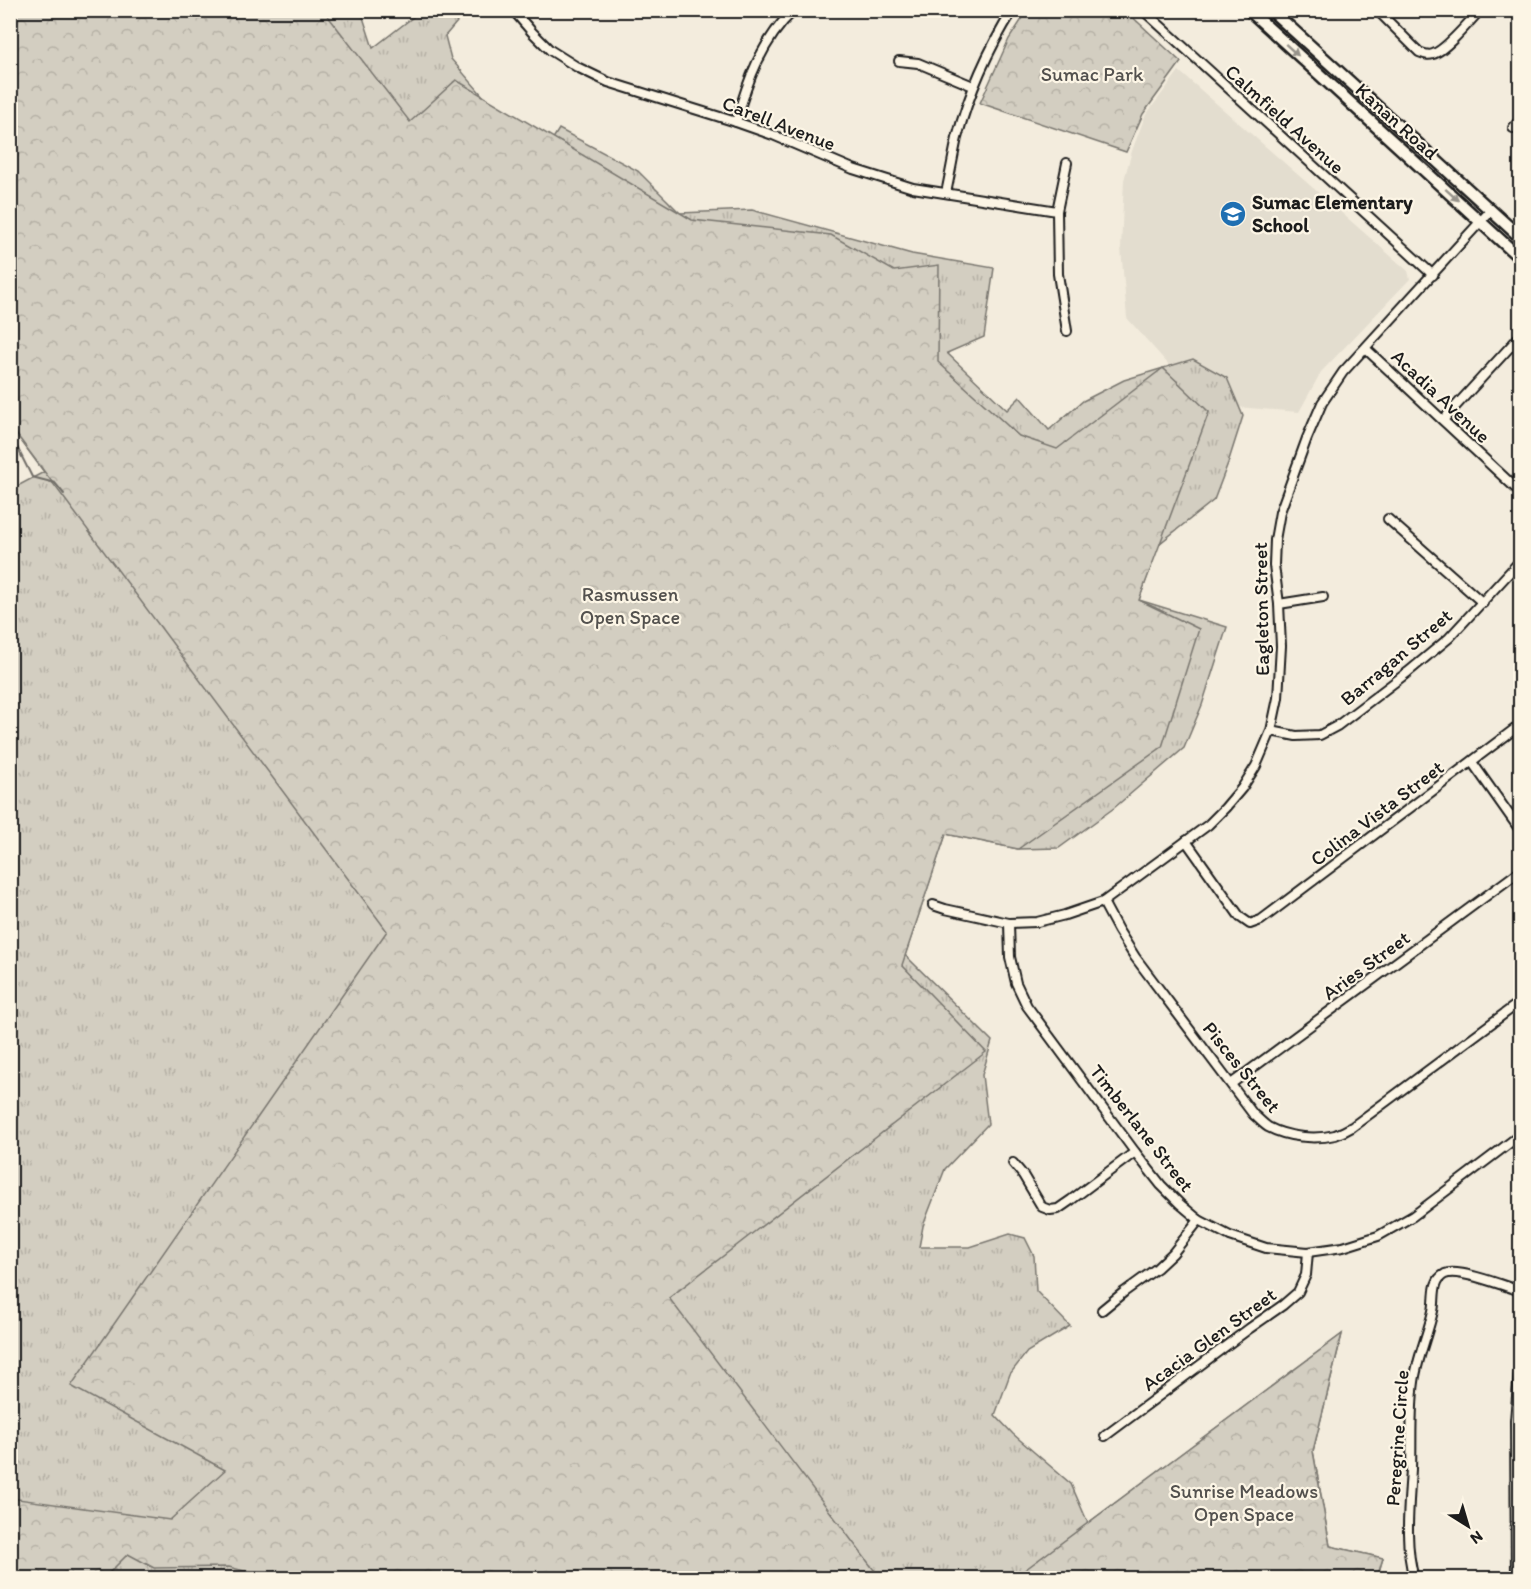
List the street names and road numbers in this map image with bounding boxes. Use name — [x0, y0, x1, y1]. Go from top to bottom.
street label: Calmfield Avenue — [1220, 59, 1350, 179]
street label: Kanan Road — [1351, 77, 1444, 165]
street label: Carell Avenue — [719, 90, 839, 156]
street label: Acadia Avenue — [1386, 344, 1496, 448]
street label: Eagleton Street — [1248, 542, 1274, 676]
street label: Barragan Street — [1335, 603, 1457, 711]
street label: Colina Vista Street — [1306, 755, 1448, 871]
street label: Aries Street — [1318, 925, 1415, 1005]
street label: Pisces Street — [1198, 1016, 1286, 1118]
street label: Timberlane Street — [1085, 1060, 1200, 1197]
street label: Acacia Glen Street — [1137, 1282, 1281, 1396]
street label: Peregrine Circle — [1380, 1369, 1414, 1507]

